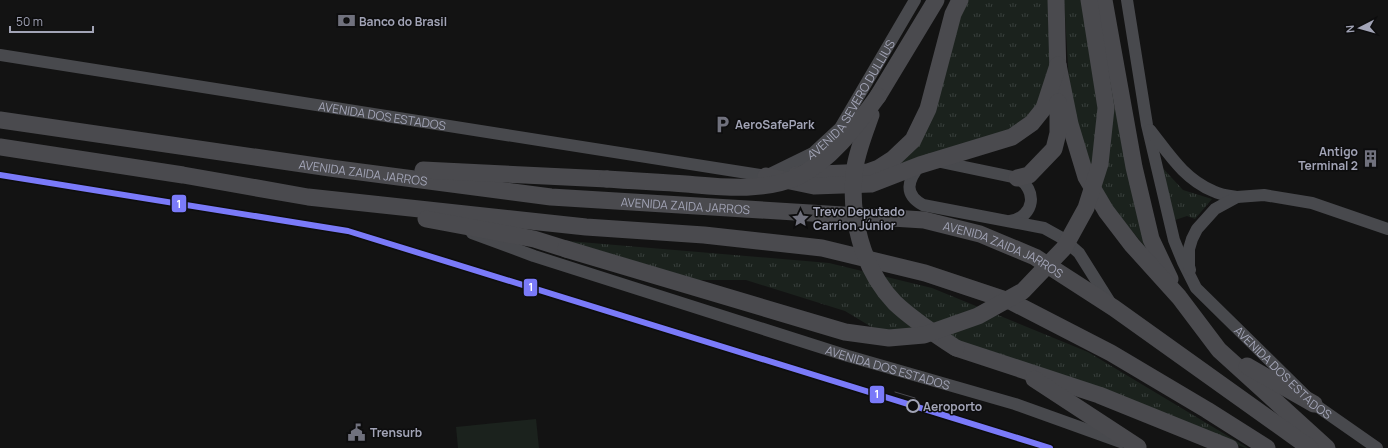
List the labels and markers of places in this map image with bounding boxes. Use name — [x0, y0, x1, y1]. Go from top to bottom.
bank icon: Banco do Brasil — [336, 11, 356, 31]
place label: Banco do Brasil — [359, 13, 447, 30]
parking icon: AeroSafePark — [712, 114, 732, 134]
place label: AeroSafePark — [735, 116, 815, 133]
place label: Antigo Terminal 2 — [1298, 143, 1358, 174]
building icon: Antigo Terminal 2 — [1361, 148, 1381, 168]
place label: Trevo Deputado Carrion Júnior — [813, 203, 905, 234]
place icon: Trevo Deputado Carrion Júnior — [790, 208, 810, 228]
place label: Aeroporto — [923, 398, 982, 415]
marker: Aeroporto — [906, 399, 920, 413]
public building icon: Trensurb — [347, 422, 367, 442]
place label: Trensurb — [370, 424, 422, 441]

